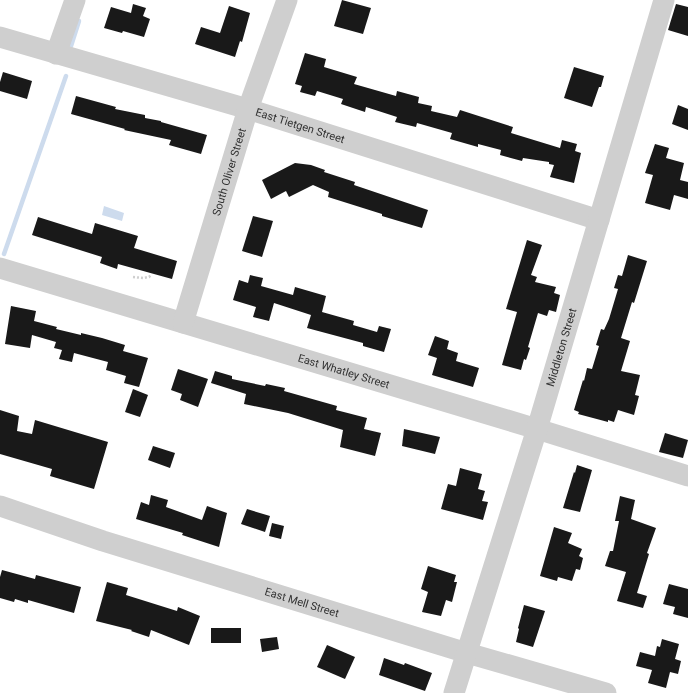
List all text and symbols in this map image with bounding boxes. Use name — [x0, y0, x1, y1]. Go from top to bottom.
street label: East Tietgen Street — [254, 106, 347, 146]
street label: South Oliver Street — [210, 126, 249, 217]
street label: Middleton Street — [544, 306, 580, 388]
street label: East Whatley Street — [296, 352, 392, 392]
street label: East Mell Street — [263, 585, 341, 620]

